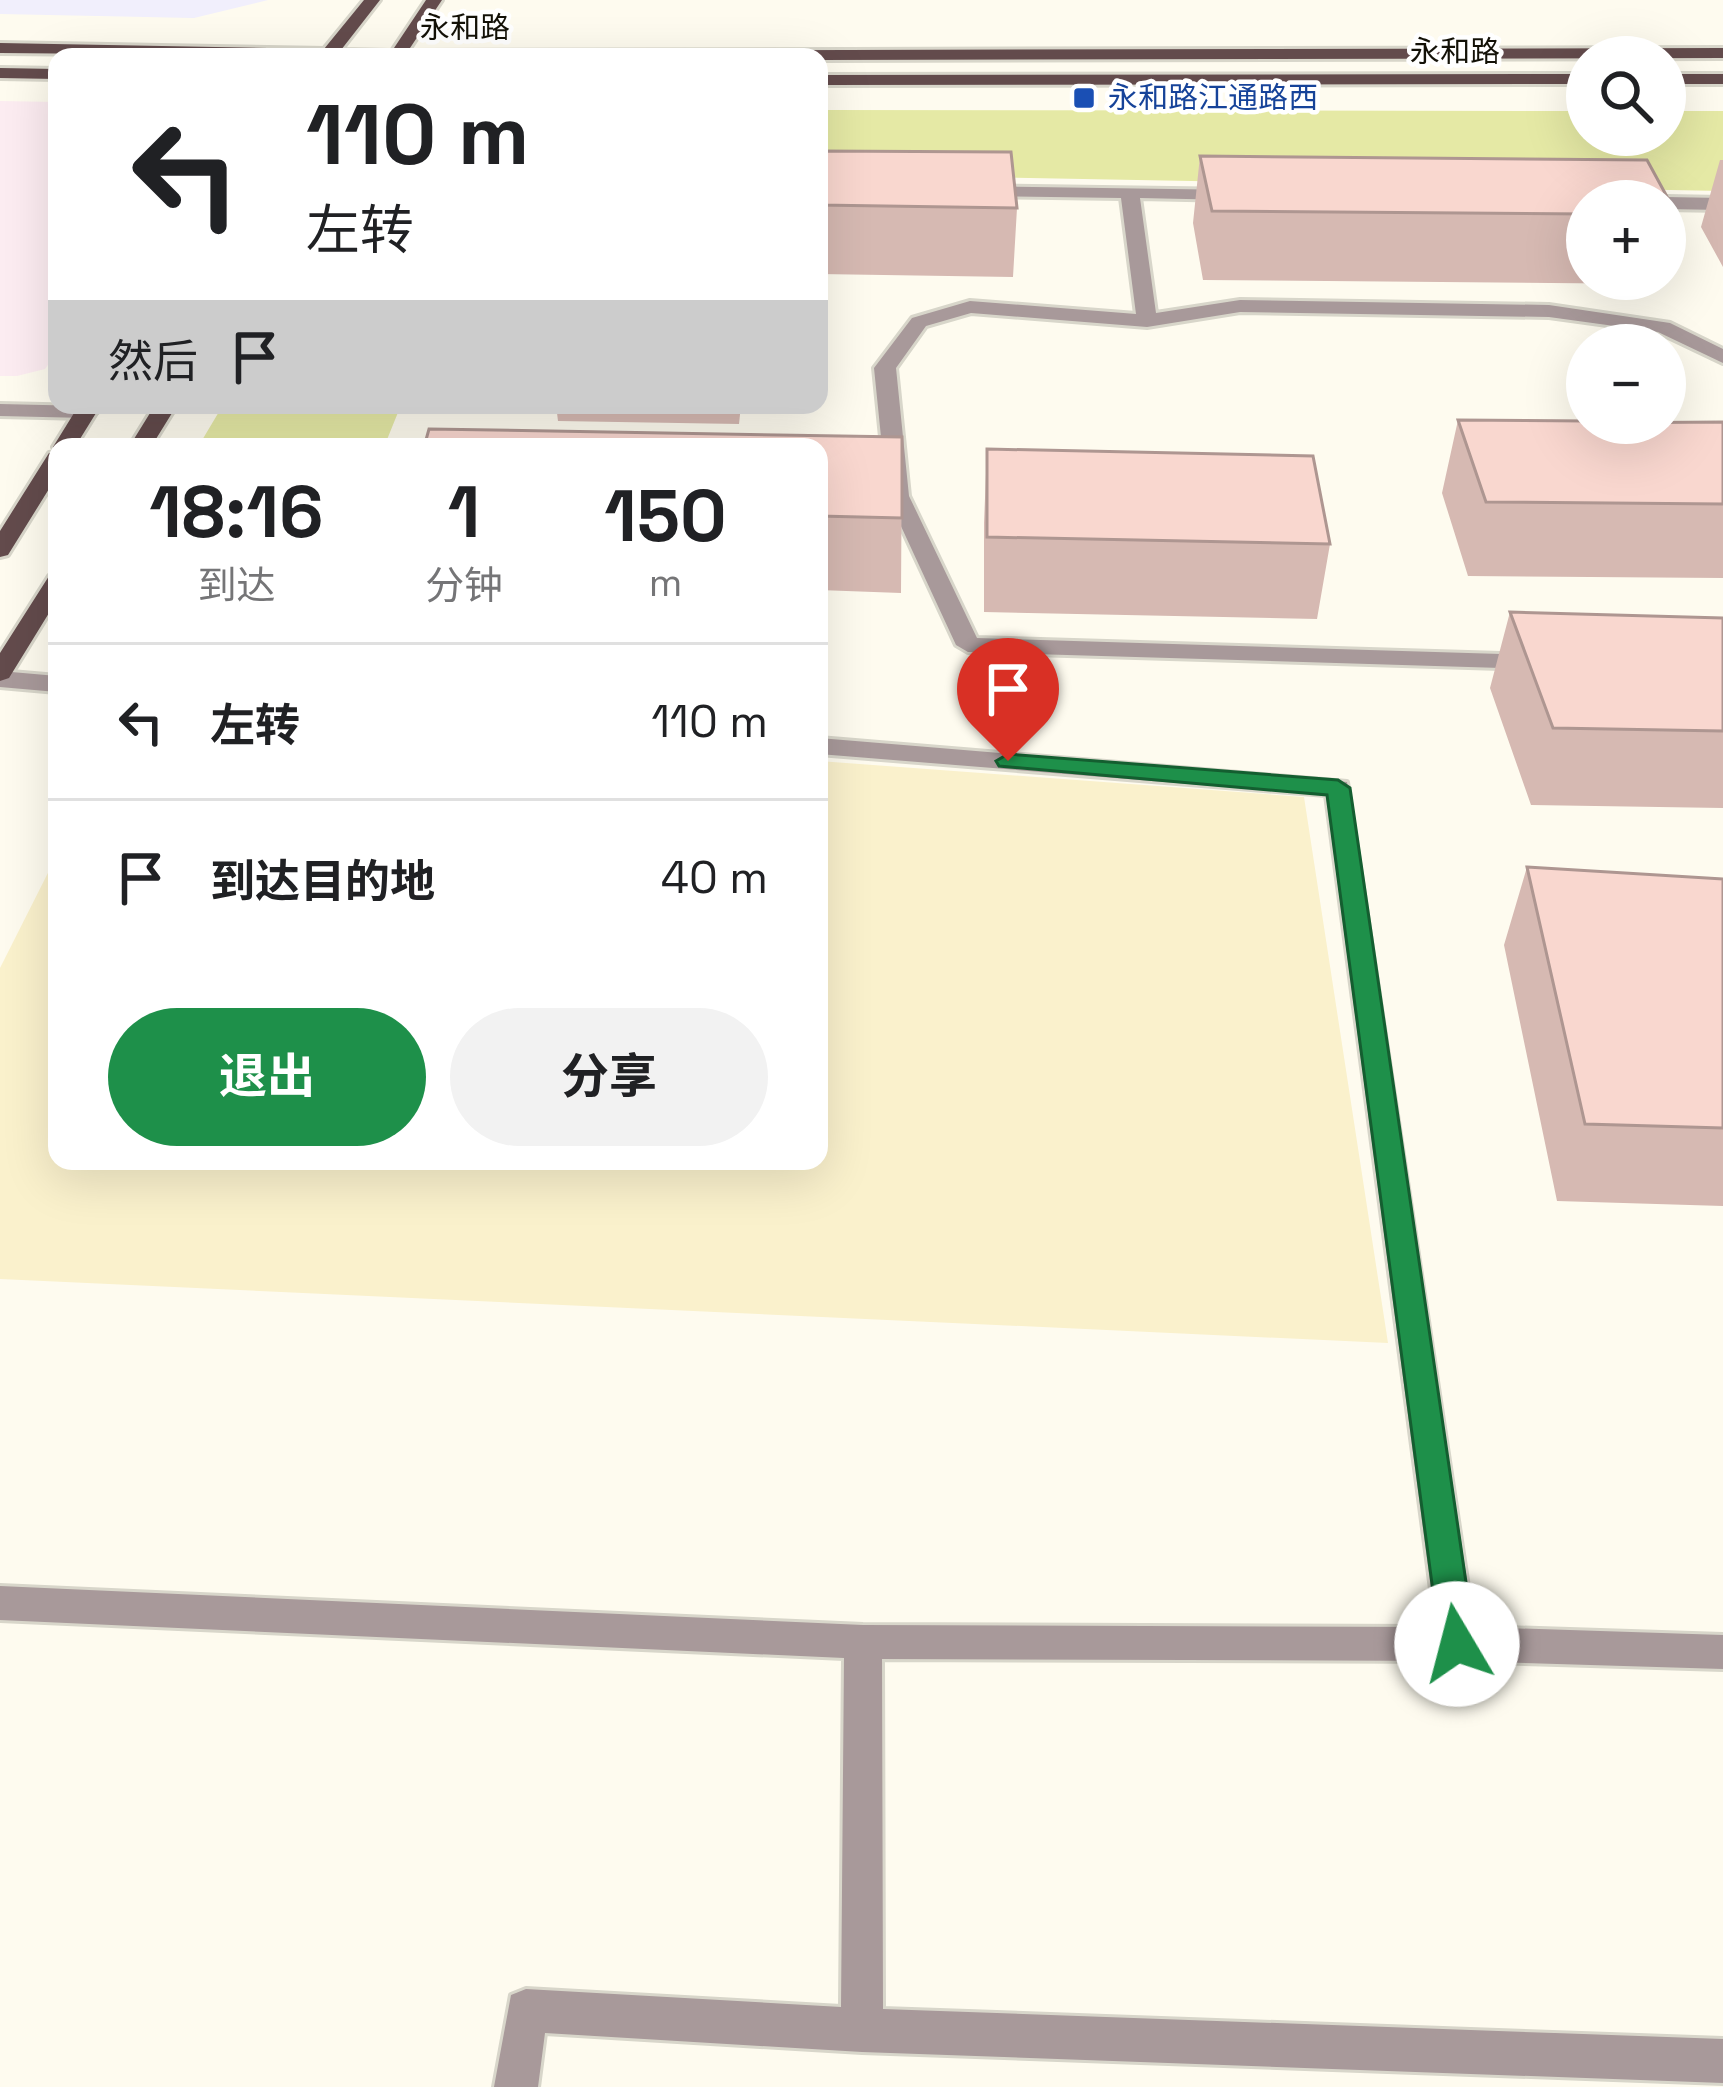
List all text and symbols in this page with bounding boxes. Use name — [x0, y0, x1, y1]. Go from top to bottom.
street label: 永和路 — [420, 8, 510, 47]
street label: 永和路 — [1410, 32, 1500, 71]
map controls — [1566, 36, 1686, 444]
button: search — [1566, 36, 1686, 156]
place label: 永和路江通路西 — [1108, 78, 1318, 117]
text: 110 m — [306, 81, 529, 189]
marker: 永和路江通路西 — [1071, 85, 1097, 111]
icon: left — [108, 96, 264, 252]
button: + — [1566, 180, 1686, 300]
text: 左转 — [306, 196, 414, 265]
icon: arrive — [222, 324, 288, 390]
button: − — [1566, 324, 1686, 444]
text: 然后 — [108, 333, 198, 390]
text: 18:16 — [149, 466, 324, 558]
text: 1 — [448, 466, 480, 558]
text: 150 — [604, 470, 727, 562]
text: m — [649, 558, 682, 607]
text: 到达 — [197, 561, 275, 610]
text: 分钟 — [425, 561, 503, 610]
pin — [957, 638, 1059, 761]
icon: arrive — [975, 656, 1041, 722]
icon: left — [108, 689, 174, 755]
text: 110 m — [651, 693, 768, 750]
text: 左转 — [210, 697, 300, 754]
icon: arrive — [108, 845, 174, 911]
text: 40 m — [661, 849, 768, 906]
text: 到达目的地 — [210, 853, 435, 910]
button: 退出 — [108, 1008, 426, 1146]
button: 分享 — [450, 1008, 768, 1146]
position arrow — [1394, 1581, 1520, 1707]

